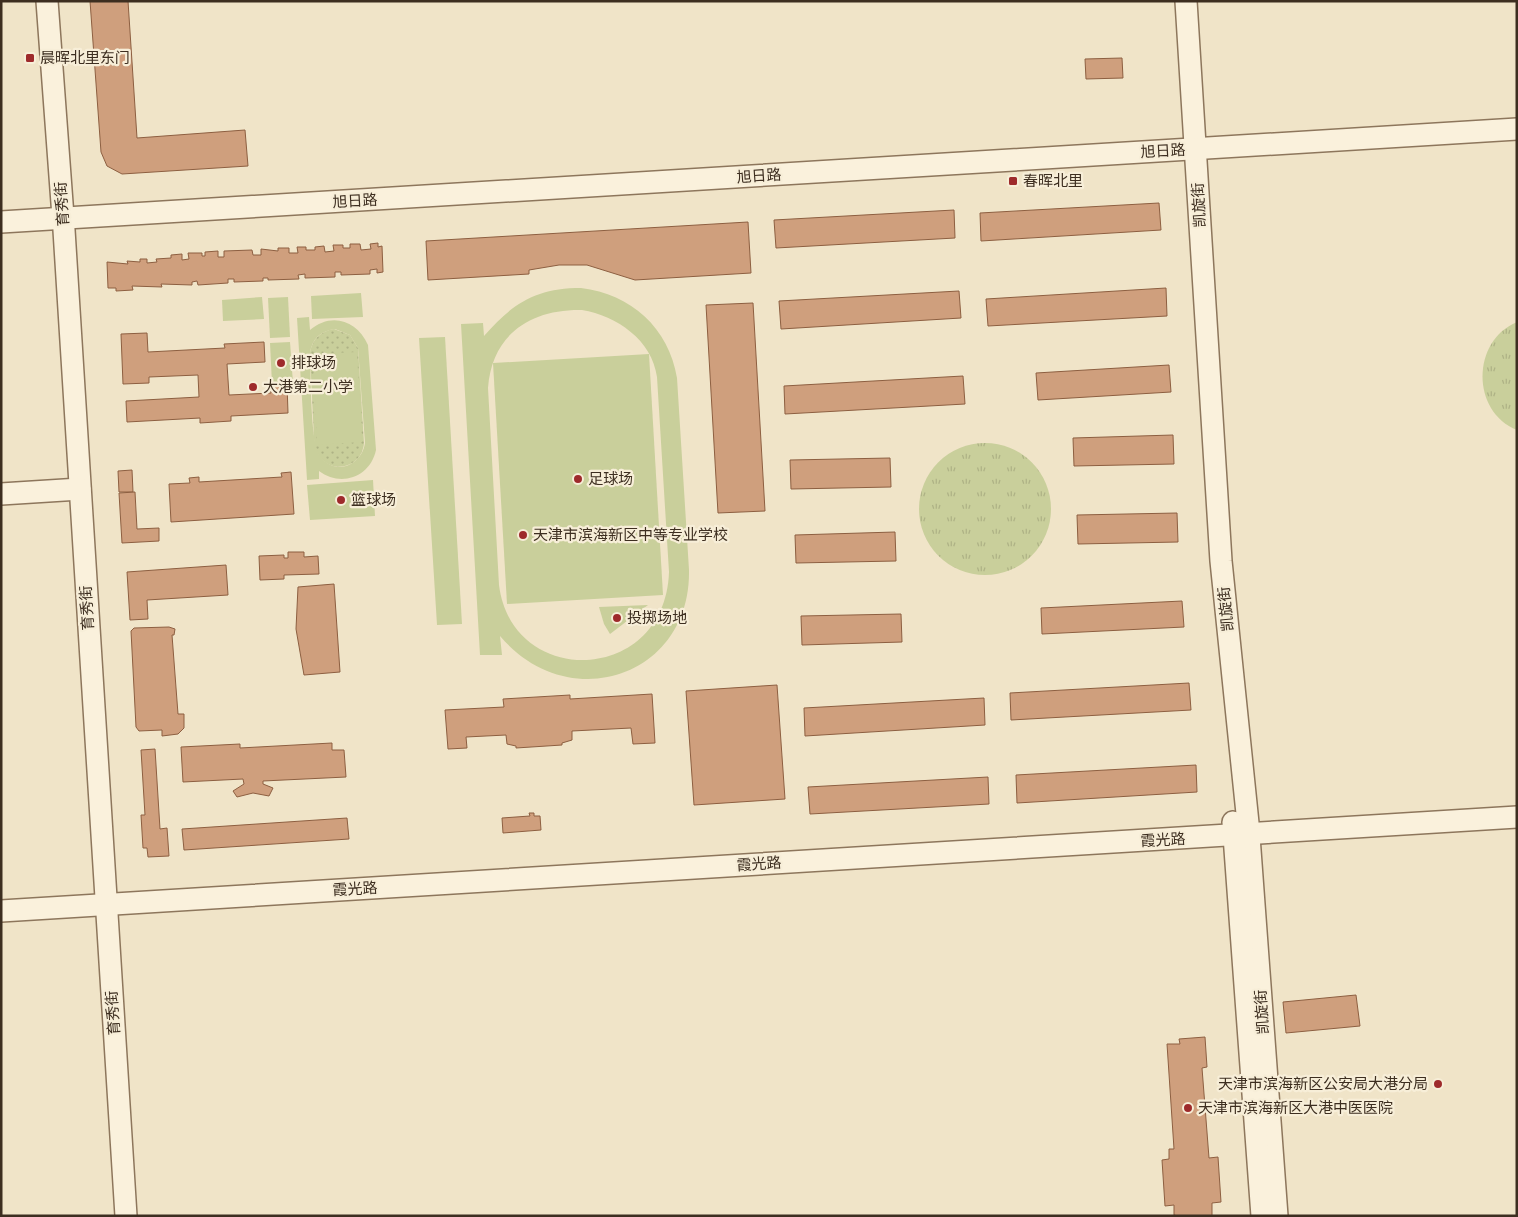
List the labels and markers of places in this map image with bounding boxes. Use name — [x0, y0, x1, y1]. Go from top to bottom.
place label: 晨晖北里东门 — [40, 49, 130, 67]
marker: 晨晖北里东门 — [24, 52, 36, 64]
place label: 春晖北里 — [1023, 172, 1083, 190]
marker: 春晖北里 — [1007, 175, 1019, 187]
place label: 排球场 — [291, 354, 336, 372]
marker: 排球场 — [275, 357, 287, 369]
place label: 大港第二小学 — [263, 378, 353, 396]
marker: 大港第二小学 — [247, 381, 259, 393]
place label: 足球场 — [588, 470, 633, 488]
marker: 足球场 — [572, 473, 584, 485]
place label: 篮球场 — [351, 491, 396, 509]
marker: 篮球场 — [335, 494, 347, 506]
place label: 天津市滨海新区中等专业学校 — [533, 526, 728, 544]
marker: 天津市滨海新区中等专业学校 — [517, 529, 529, 541]
place label: 投掷场地 — [627, 609, 687, 627]
marker: 投掷场地 — [611, 612, 623, 624]
place label: 天津市滨海新区公安局大港分局 — [1218, 1075, 1428, 1093]
marker: 天津市滨海新区公安局大港分局 — [1432, 1078, 1444, 1090]
place label: 天津市滨海新区大港中医医院 — [1198, 1099, 1393, 1117]
marker: 天津市滨海新区大港中医医院 — [1182, 1102, 1194, 1114]

